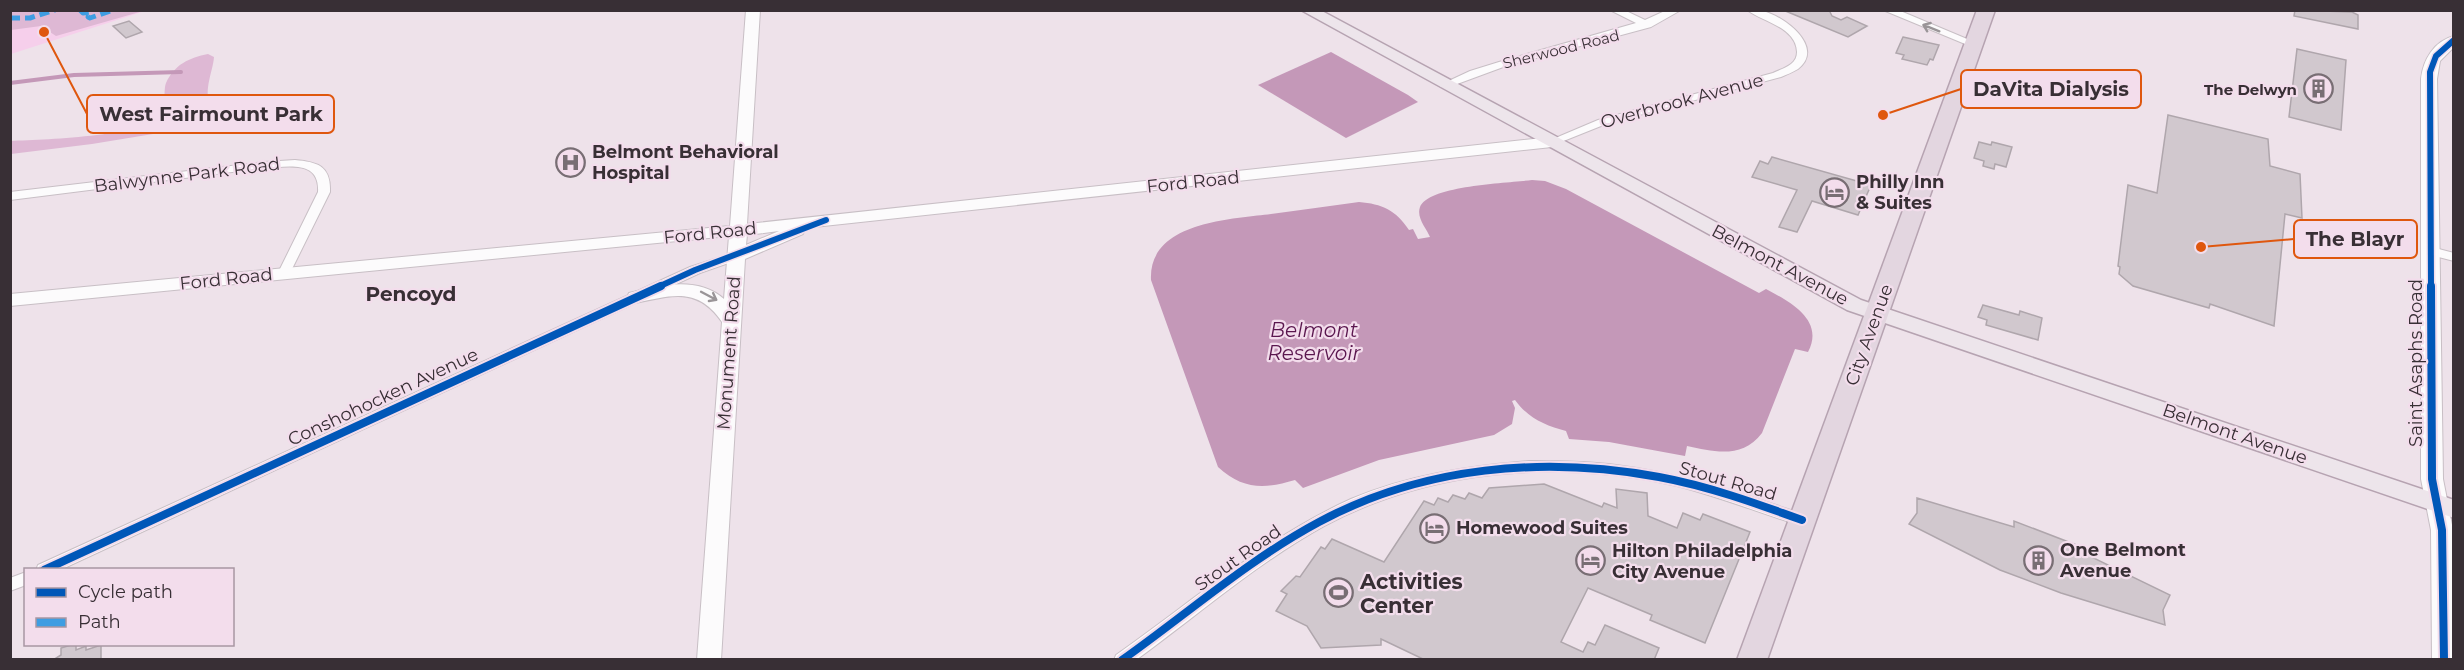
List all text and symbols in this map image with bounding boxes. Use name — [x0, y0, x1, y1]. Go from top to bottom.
one-way arrow — [1922, 21, 1940, 32]
street label: Sherwood Road — [1501, 25, 1621, 73]
street label: Overbrook Avenue — [1598, 69, 1766, 133]
callout: DaVita Dialysis — [1961, 70, 2141, 108]
building icon: The Delwyn — [2302, 73, 2334, 105]
text: DaVita Dialysis — [1973, 77, 2129, 101]
place label: The Delwyn — [2204, 80, 2297, 99]
callout: West Fairmount Park — [87, 95, 334, 133]
text: West Fairmount Park — [99, 102, 324, 126]
place label: Belmont Behavioral Hospital — [592, 141, 779, 184]
hospital icon: Belmont Behavioral Hospital — [555, 146, 587, 178]
street label: Balwynne Park Road — [93, 153, 281, 197]
street label: Ford Road — [1145, 166, 1241, 198]
place label: Philly Inn & Suites — [1856, 171, 1945, 214]
hotel icon: Philly Inn & Suites — [1819, 176, 1851, 208]
street label: Ford Road — [662, 217, 758, 249]
street label: Belmont Avenue — [1708, 220, 1852, 310]
callout: The Blayr — [2294, 220, 2417, 258]
text: The Blayr — [2306, 227, 2405, 251]
street label: Ford Road — [178, 263, 274, 295]
street label: Monument Road — [713, 275, 745, 431]
street label: Saint Asaphs Road — [2405, 279, 2427, 447]
street label: City Avenue — [1840, 281, 1898, 389]
district label: Pencoyd — [366, 282, 456, 306]
one-way arrow — [700, 290, 717, 302]
water label: Belmont Reservoir — [1267, 318, 1362, 365]
street label: Conshohocken Avenue — [284, 343, 482, 451]
street label: Belmont Avenue — [2160, 399, 2310, 469]
street label: Stout Road — [1677, 457, 1779, 505]
hotel icon: Homewood Suites — [1419, 512, 1451, 544]
place label: Homewood Suites — [1456, 517, 1628, 539]
street label: Stout Road — [1191, 520, 1285, 596]
place label: One Belmont Avenue — [2059, 539, 2186, 582]
place label: Hilton Philadelphia City Avenue — [1612, 540, 1792, 583]
building icon: One Belmont Avenue — [2023, 544, 2055, 576]
hotel icon: Hilton Philadelphia City Avenue — [1575, 545, 1607, 577]
legend — [24, 568, 234, 646]
place label: Activities Center — [1359, 569, 1463, 618]
sports icon: Activities Center — [1323, 577, 1355, 609]
text: Cycle path — [78, 581, 173, 603]
text: Path — [78, 611, 121, 633]

